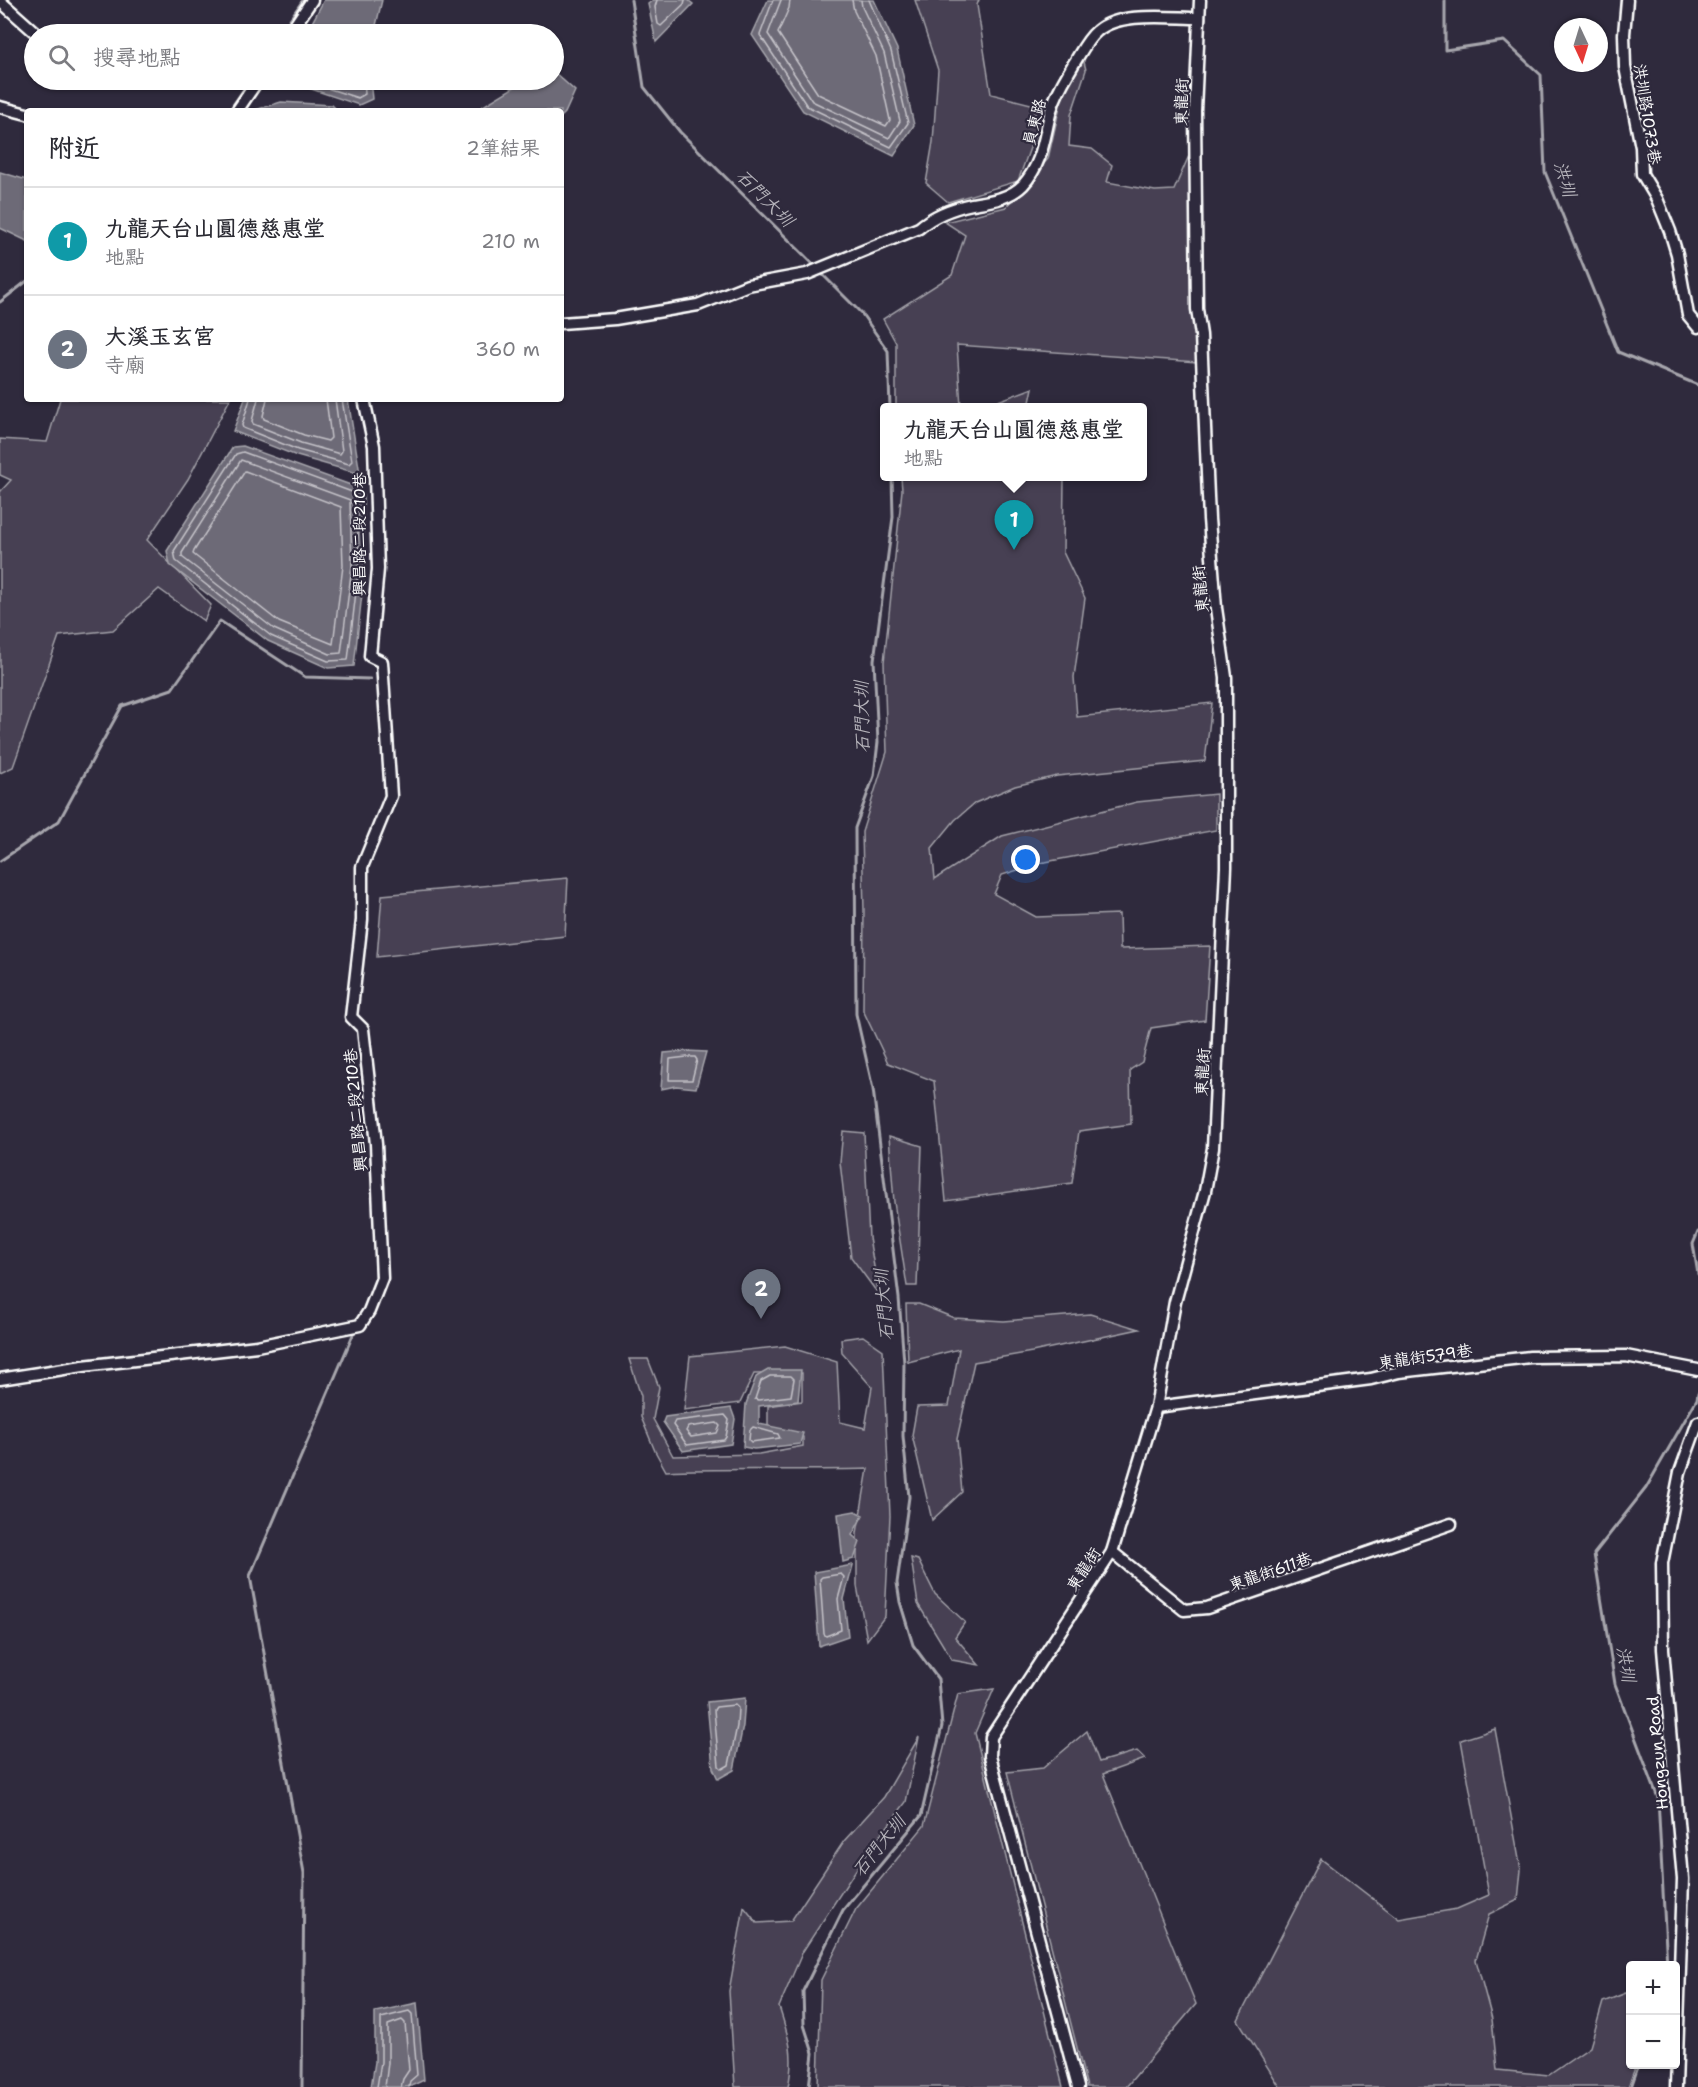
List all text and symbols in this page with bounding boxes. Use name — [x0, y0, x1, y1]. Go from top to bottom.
north arrow — [1554, 18, 1608, 72]
search box — [24, 24, 564, 90]
icon: search — [45, 41, 78, 74]
text: 搜尋地點 — [93, 43, 181, 72]
street label: 洪圳路1073巷 — [1629, 62, 1666, 166]
street label: 東龍街 — [1171, 78, 1192, 126]
street label: 員東路 — [1018, 96, 1051, 148]
text: 附近 — [48, 130, 100, 165]
text: 2筆結果 — [466, 135, 540, 161]
water label: 洪圳 — [1548, 158, 1582, 202]
water label: 石門大圳 — [731, 164, 800, 233]
text: 九龍天台山圓德慈惠堂 — [105, 214, 325, 243]
text: 1 — [63, 228, 72, 254]
text: 210 m — [481, 228, 540, 254]
text: 地點 — [105, 244, 145, 270]
text: 大溪玉玄宮 — [105, 322, 215, 351]
text: 2 — [61, 336, 75, 362]
text: 360 m — [475, 336, 540, 362]
text: 寺廟 — [105, 352, 145, 378]
popup — [880, 403, 1147, 481]
text: 九龍天台山圓德慈惠堂 — [903, 415, 1124, 444]
text: 地點 — [903, 445, 943, 471]
street label: 興昌路二段210巷 — [349, 472, 370, 596]
pin: 1 — [994, 500, 1034, 550]
street label: 東龍街 — [1188, 564, 1213, 614]
water label: 石門大圳 — [849, 679, 875, 753]
your location — [1011, 845, 1040, 874]
street label: 興昌路二段210巷 — [340, 1047, 371, 1173]
street label: 東龍街 — [1191, 1048, 1214, 1097]
water label: 石門大圳 — [869, 1266, 899, 1342]
pin: 2 — [742, 1270, 780, 1319]
street label: 東龍街579巷 — [1377, 1339, 1473, 1373]
street label: 東龍街 — [1062, 1543, 1105, 1595]
street label: 東龍街611巷 — [1226, 1547, 1315, 1596]
water label: 洪圳 — [1611, 1644, 1642, 1686]
street label: Hongzun Road — [1642, 1695, 1673, 1811]
water label: 石門大圳 — [847, 1809, 912, 1882]
map controls — [1626, 1961, 1680, 2069]
button: + — [1626, 1961, 1680, 2015]
button: − — [1626, 2015, 1680, 2069]

